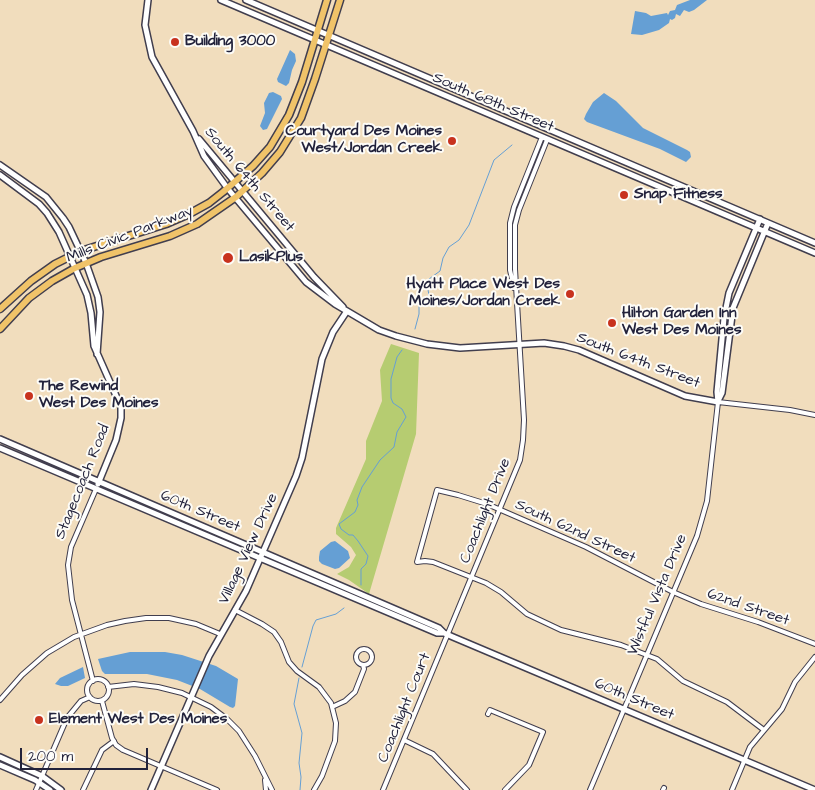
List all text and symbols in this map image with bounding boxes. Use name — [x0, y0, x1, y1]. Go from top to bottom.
place label: Building 3000 — [185, 33, 275, 51]
marker: Building 3000 — [169, 36, 181, 48]
street label: South 68th Street — [430, 69, 556, 137]
place label: Courtyard Des Moines West/Jordan Creek — [286, 123, 442, 158]
street label: South 64th Street — [200, 124, 298, 236]
marker: Courtyard Des Moines West/Jordan Creek — [446, 135, 458, 147]
place label: Snap Fitness — [634, 186, 723, 204]
marker: Snap Fitness — [618, 189, 630, 201]
street label: Mills Civic Parkway — [64, 203, 196, 267]
place label: LasikPlus — [239, 249, 303, 267]
marker: LasikPlus — [221, 251, 235, 265]
place label: Hyatt Place West Des Moines/Jordan Creek — [407, 276, 560, 311]
marker: Hyatt Place West Des Moines/Jordan Creek — [564, 288, 576, 300]
place label: Hilton Garden Inn West Des Moines — [622, 305, 741, 340]
marker: Hilton Garden Inn West Des Moines — [606, 317, 618, 329]
street label: South 64th Street — [574, 329, 702, 393]
place label: The Rewind West Des Moines — [39, 378, 158, 413]
marker: The Rewind West Des Moines — [23, 390, 35, 402]
street label: Stagecoach Road — [52, 422, 114, 542]
street label: Coachlight Drive — [457, 456, 515, 566]
street label: 60th Street — [158, 487, 242, 537]
street label: Village View Drive — [215, 491, 283, 607]
street label: South 62nd Street — [512, 496, 638, 568]
street label: Wistful Vista Drive — [624, 532, 692, 658]
street label: 62nd Street — [705, 586, 791, 630]
street label: Coachlight Court — [375, 651, 435, 765]
street label: 60th Street — [592, 675, 676, 725]
place label: Element West Des Moines — [49, 711, 227, 729]
marker: Element West Des Moines — [33, 714, 45, 726]
scale bar — [22, 738, 150, 770]
text: 200 m — [28, 746, 73, 767]

